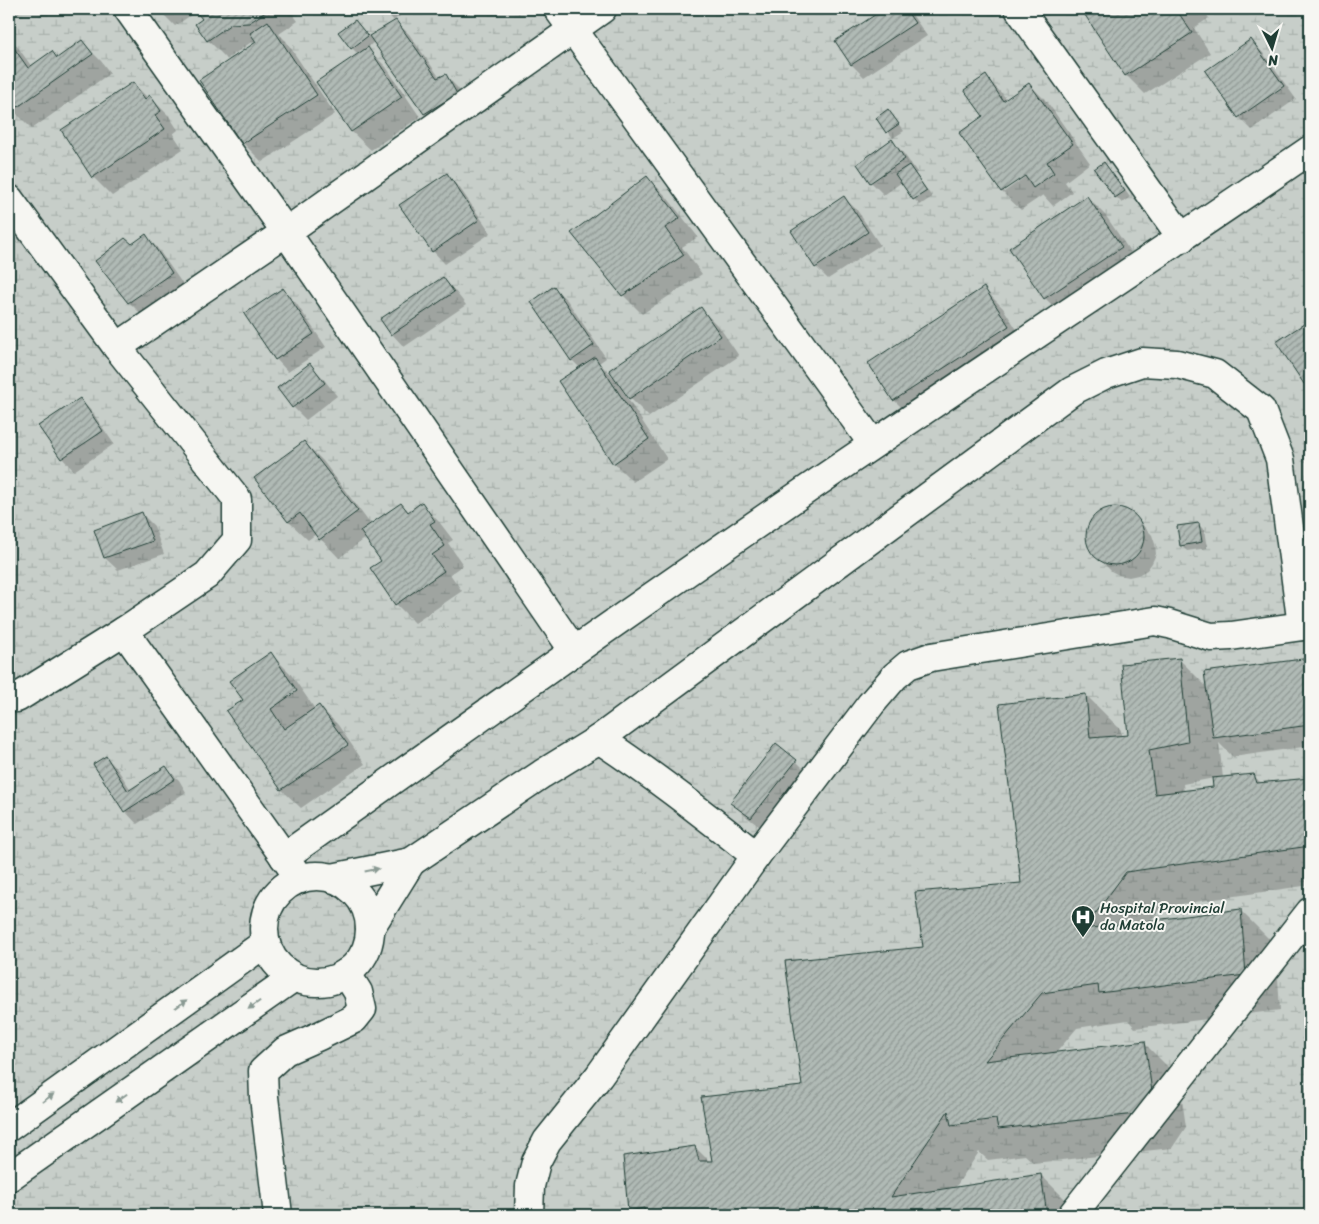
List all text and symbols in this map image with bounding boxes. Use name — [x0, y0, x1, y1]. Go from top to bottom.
north arrow — [1246, 22, 1296, 72]
text: N — [1267, 47, 1280, 73]
one-way arrow — [364, 866, 379, 874]
place label: Hospital Provincial da Matola — [1100, 895, 1225, 938]
hospital icon: Hospital Provincial da Matola — [1070, 904, 1096, 938]
one-way arrow — [174, 999, 187, 1009]
one-way arrow — [248, 1000, 261, 1010]
one-way arrow — [115, 1093, 128, 1103]
one-way arrow — [42, 1094, 55, 1104]

